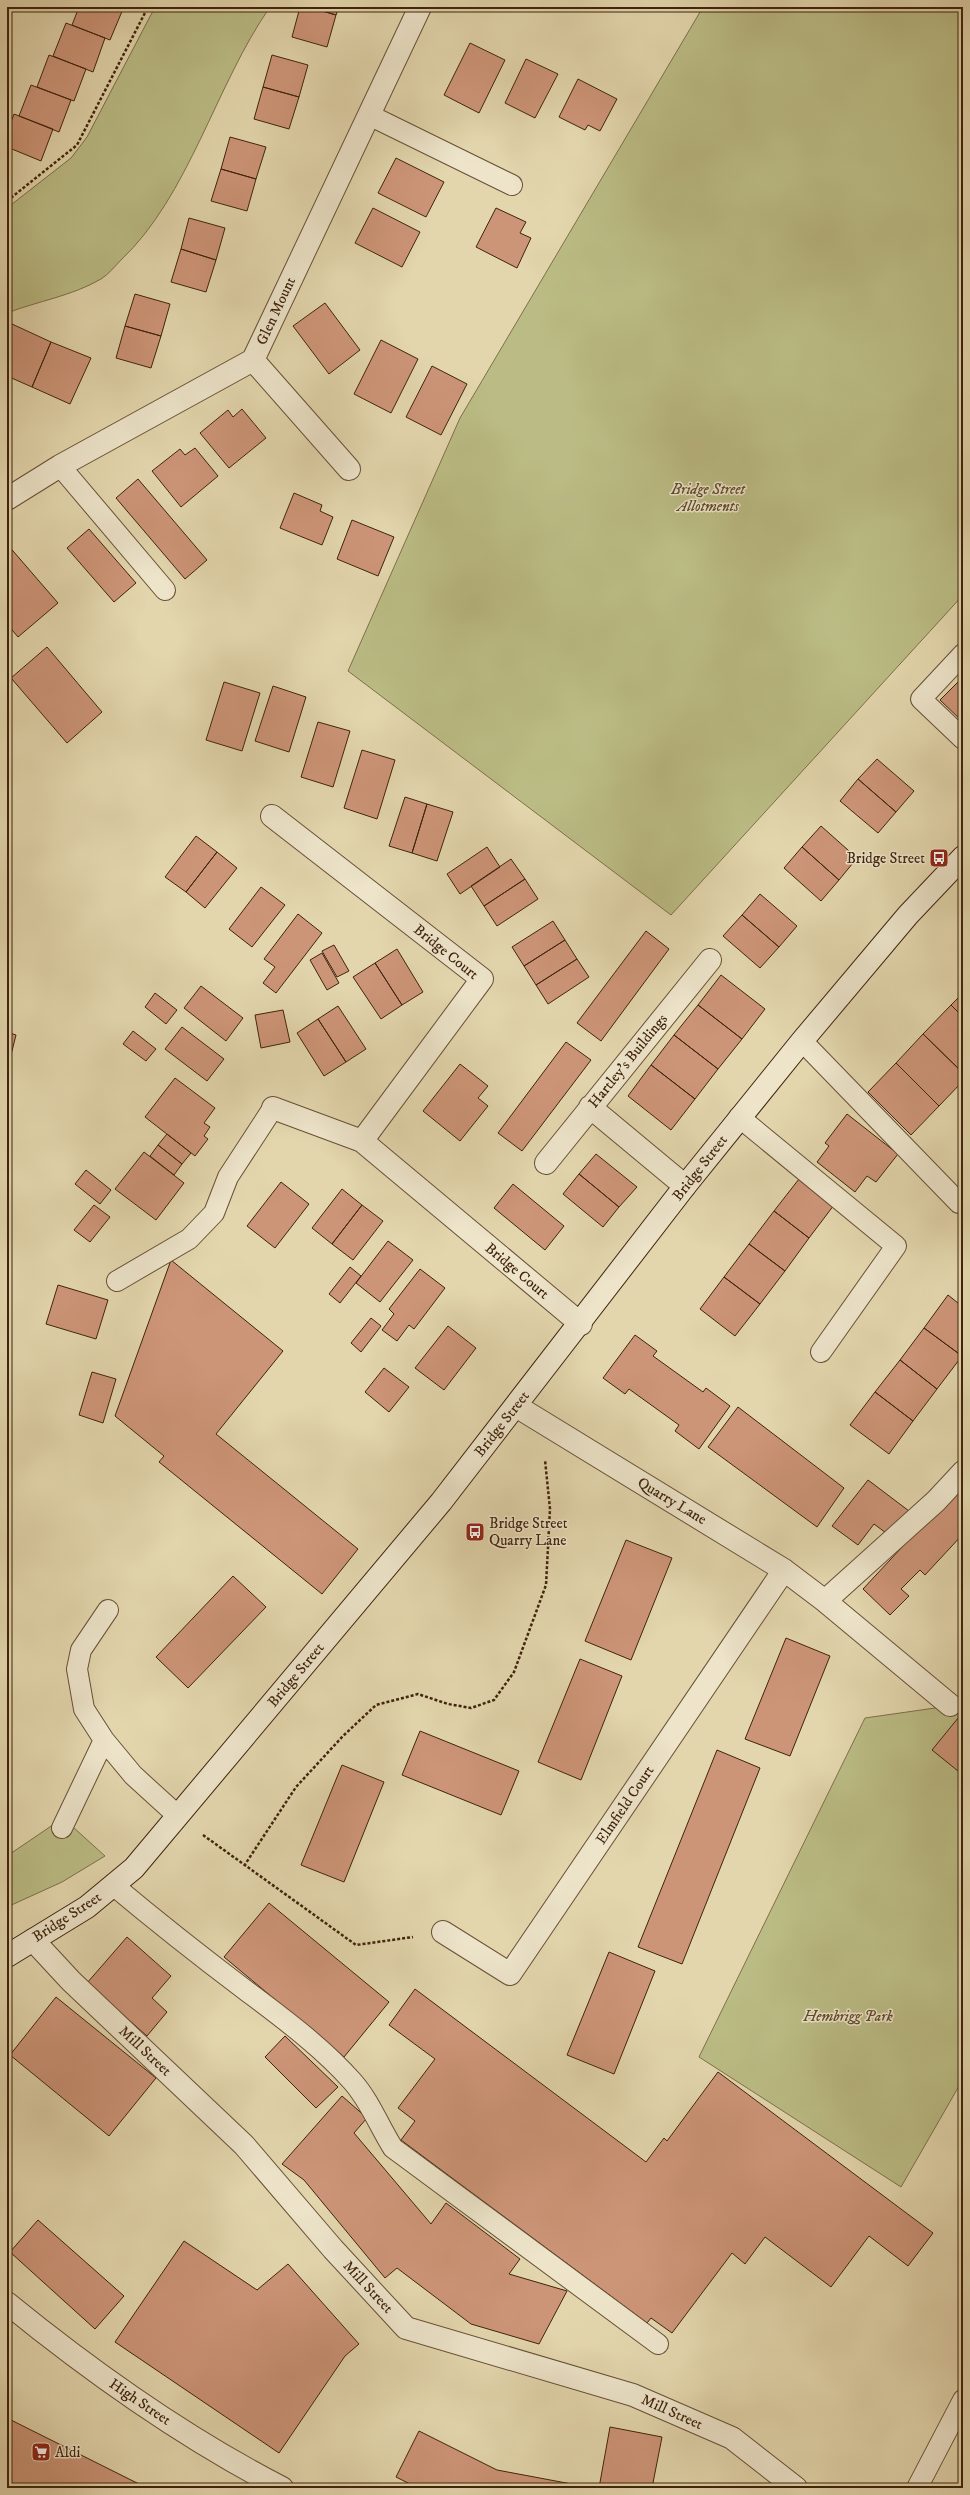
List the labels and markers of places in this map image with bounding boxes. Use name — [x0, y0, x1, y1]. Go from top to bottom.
bus stop icon: Bridge Street — [928, 847, 950, 869]
place label: Bridge Street — [846, 849, 925, 868]
place label: Bridge Street Quarry Lane — [489, 1514, 568, 1550]
bus stop icon: Bridge Street Quarry Lane — [464, 1521, 486, 1543]
supermarket icon: Aldi — [30, 2441, 52, 2463]
place label: Aldi — [55, 2443, 81, 2462]

